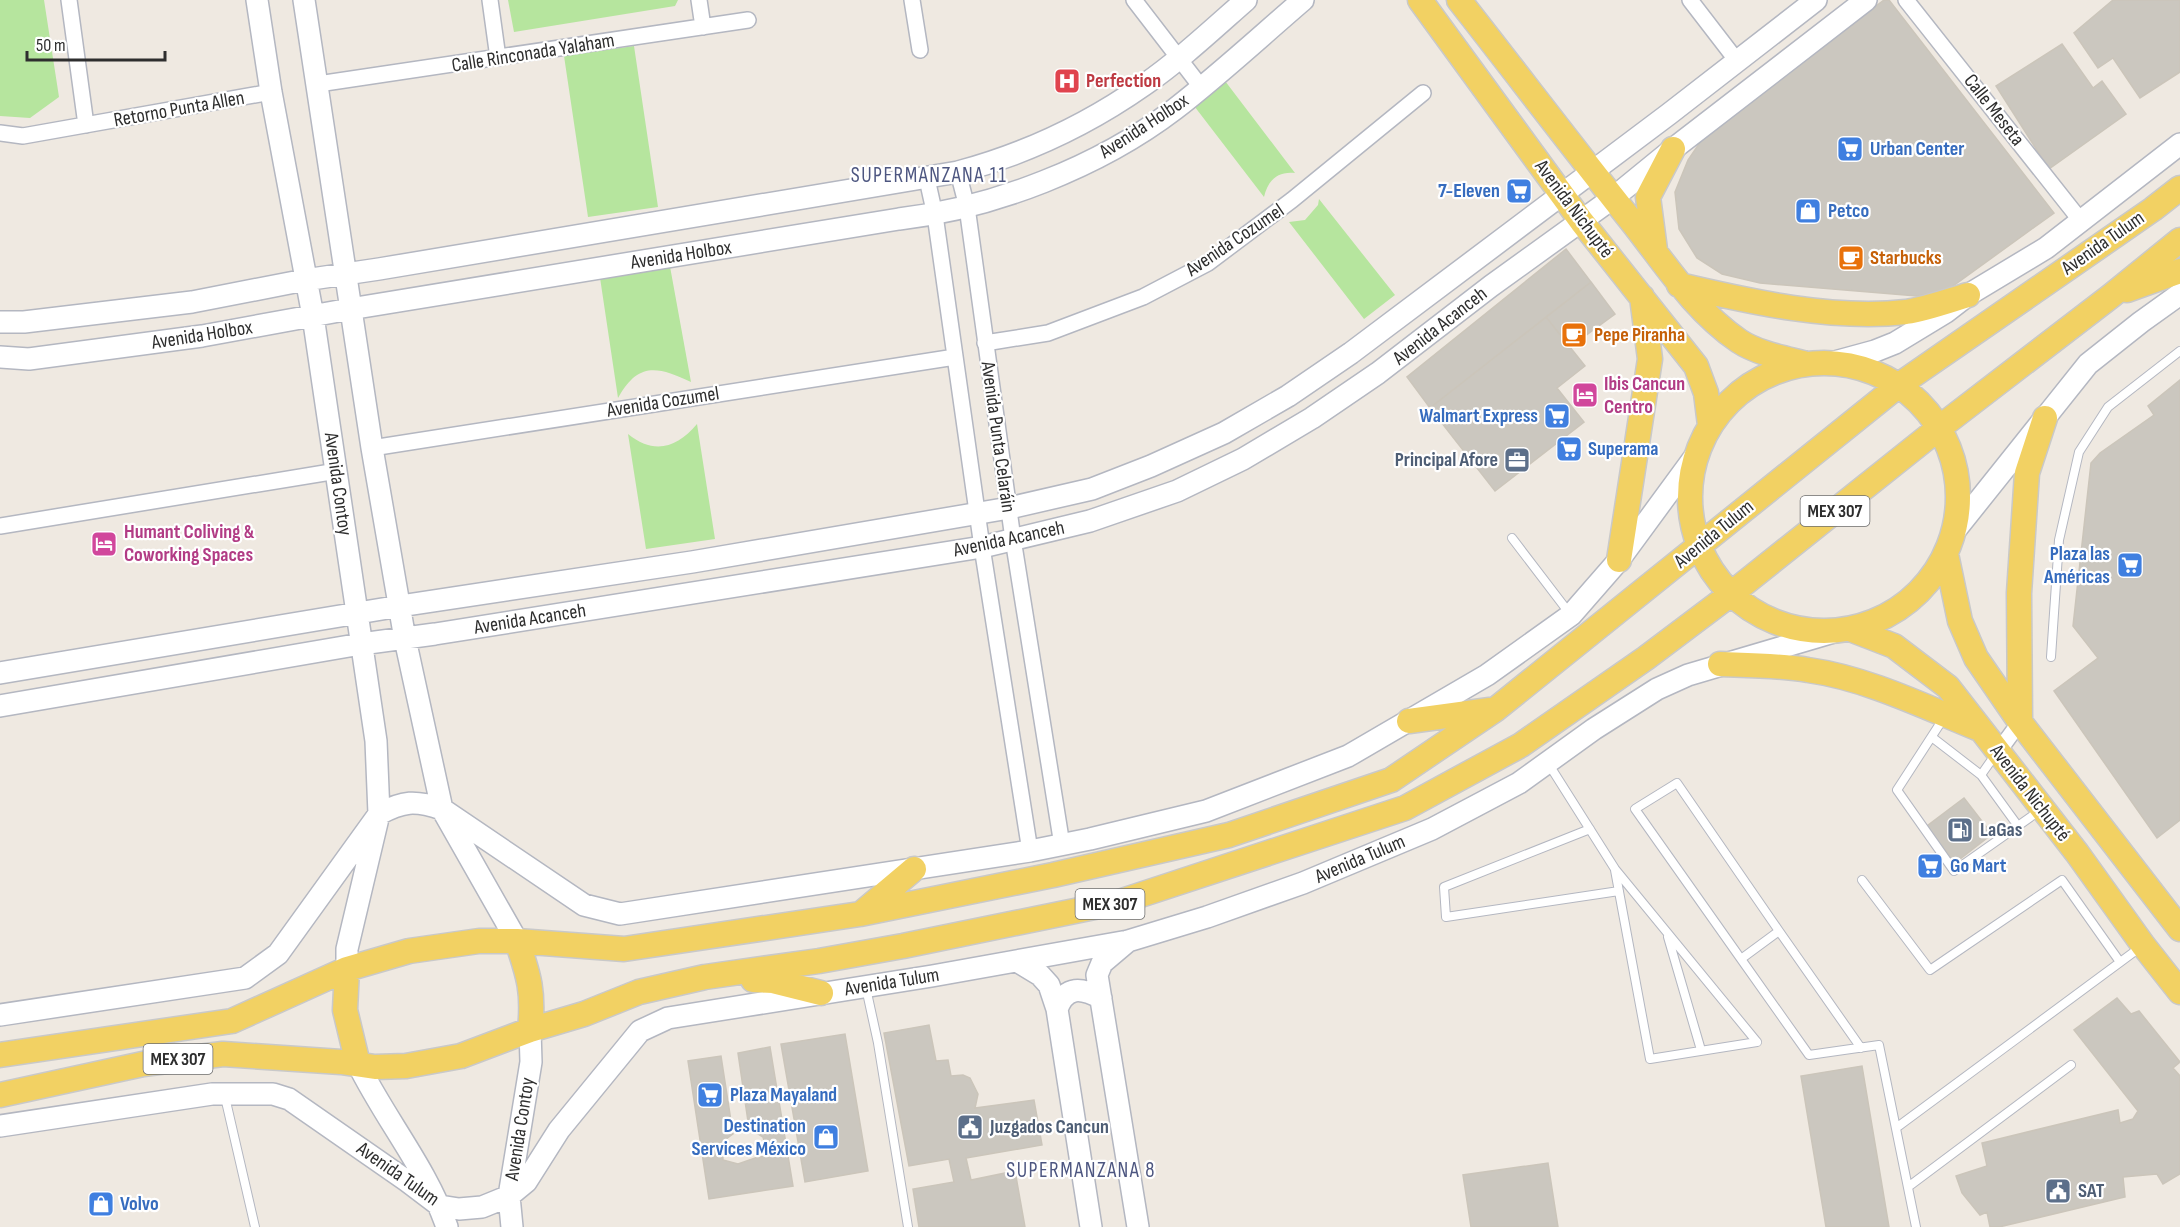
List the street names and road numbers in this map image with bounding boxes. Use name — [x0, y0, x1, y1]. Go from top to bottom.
street label: Calle Rinconada Yalaham — [450, 28, 616, 78]
street label: Calle Meseta — [1959, 69, 2029, 151]
street label: Retorno Punta Allen — [112, 86, 246, 132]
street label: Avenida Holbox — [1094, 88, 1194, 164]
street label: Avenida Nichupté — [1529, 154, 1619, 263]
street label: Avenida Cozumel — [1181, 198, 1289, 282]
street label: Avenida Tulum — [2056, 206, 2149, 281]
street label: Avenida Holbox — [628, 235, 734, 275]
street label: Avenida Acanceh — [1387, 282, 1492, 371]
street label: Avenida Holbox — [149, 315, 255, 355]
street label: Avenida Punta Celaráin — [975, 359, 1020, 514]
street label: Avenida Cozumel — [604, 381, 721, 423]
street label: Avenida Contoy — [319, 430, 357, 537]
street label: Avenida Tulum — [1669, 495, 1759, 574]
road number: MEX 307 — [1800, 496, 1870, 526]
street label: Avenida Acanceh — [950, 516, 1067, 563]
street label: Avenida Acanceh — [471, 598, 588, 640]
street label: Avenida Nichupté — [1984, 739, 2075, 846]
street label: Avenida Tulum — [1310, 829, 1409, 889]
road number: MEX 307 — [1076, 889, 1144, 919]
street label: Avenida Tulum — [842, 963, 941, 1001]
road number: MEX 307 — [144, 1044, 213, 1074]
street label: Avenida Contoy — [500, 1076, 540, 1183]
street label: Avenida Tulum — [351, 1136, 444, 1211]

